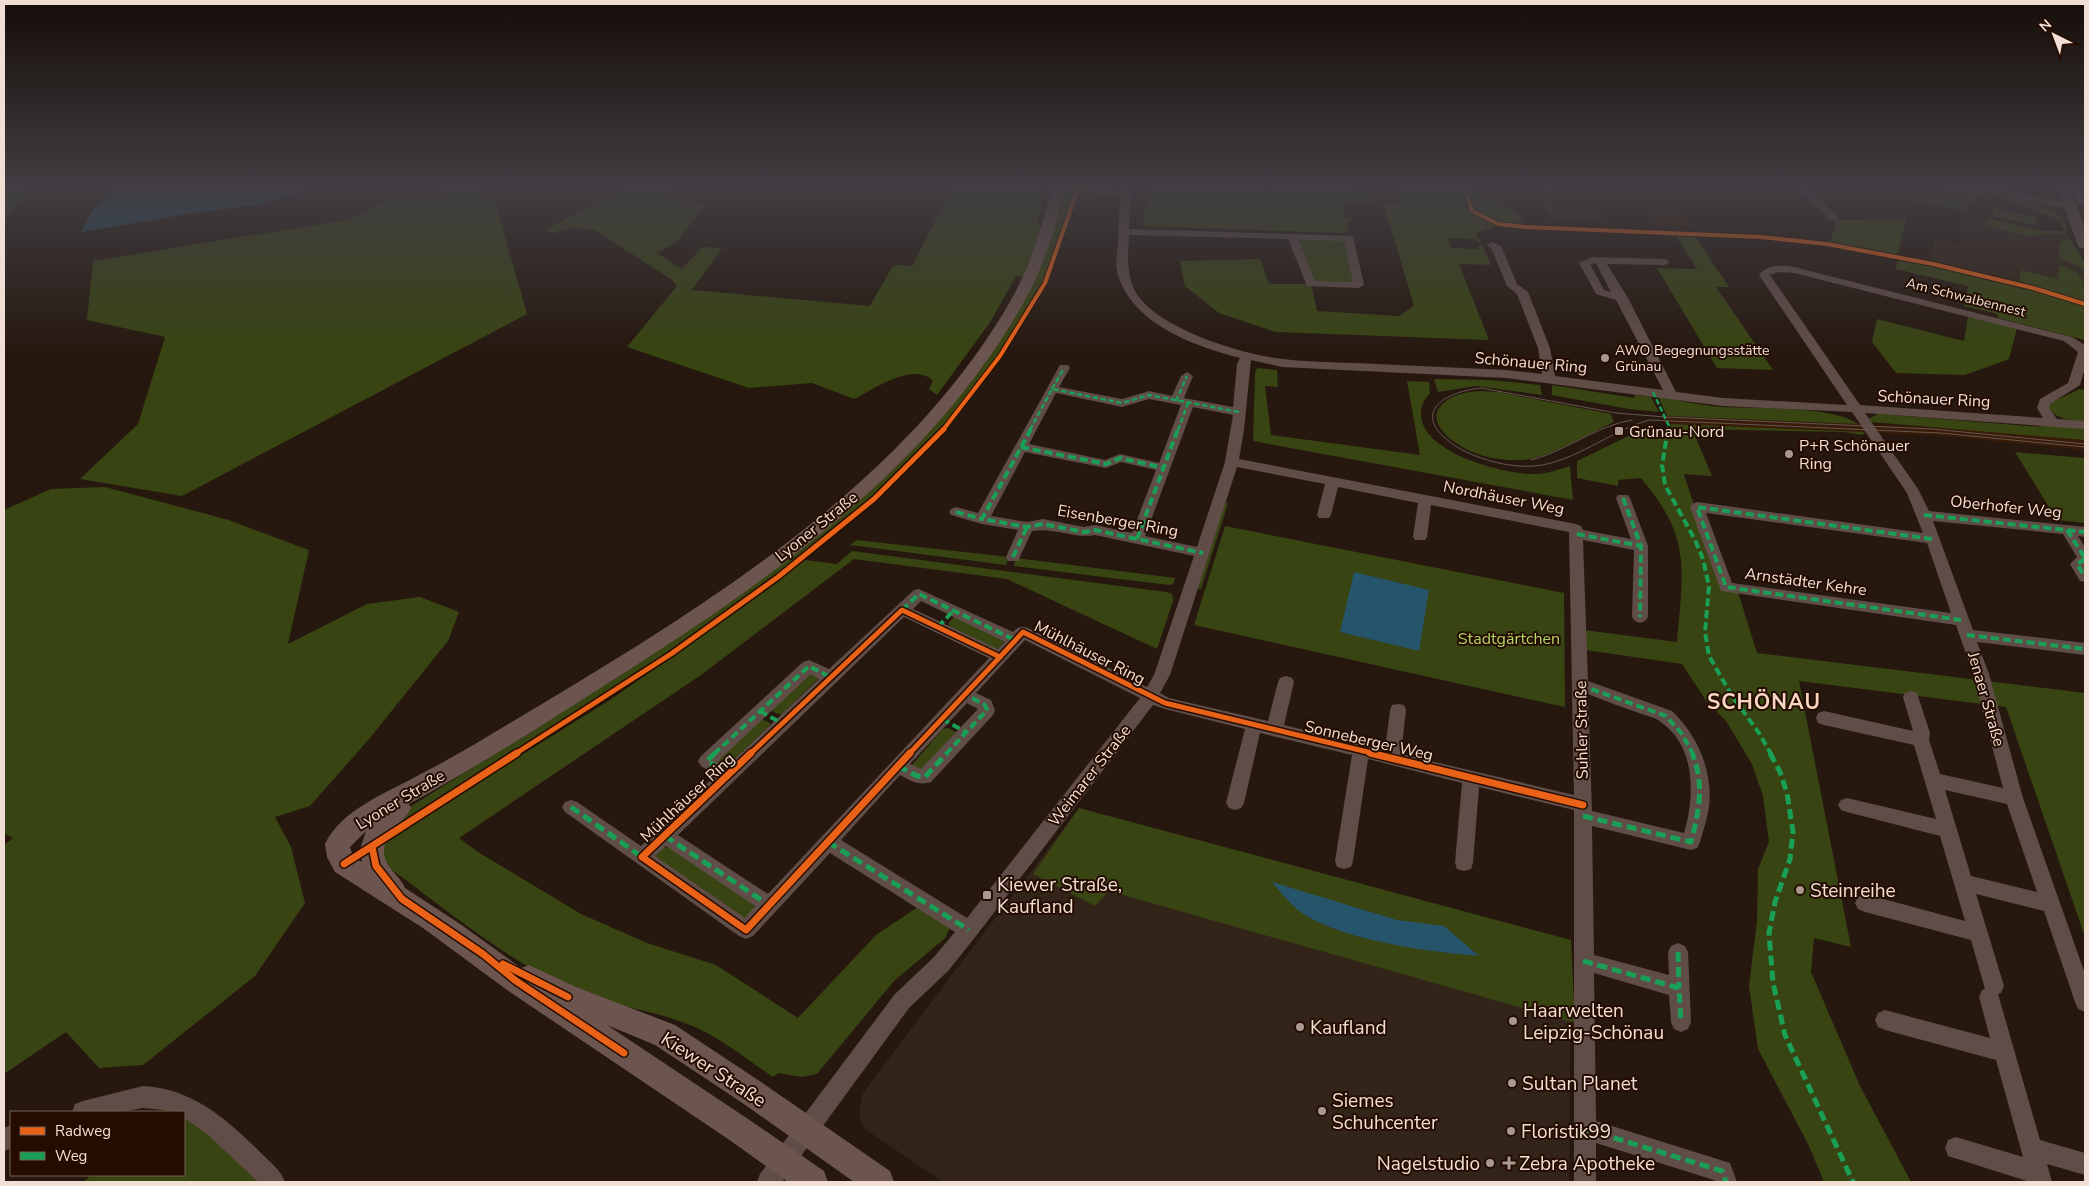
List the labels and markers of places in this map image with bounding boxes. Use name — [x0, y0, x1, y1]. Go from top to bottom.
place label: AWO Begegnungsstätte Grünau — [1615, 341, 1769, 376]
marker: AWO Begegnungsstätte Grünau — [1599, 352, 1611, 364]
place label: Grünau-Nord — [1629, 421, 1724, 443]
marker: Grünau-Nord — [1613, 425, 1625, 437]
place label: P+R Schönauer Ring — [1799, 435, 1910, 475]
marker: P+R Schönauer Ring — [1783, 448, 1795, 460]
place label: Kiewer Straße, Kaufland — [997, 872, 1122, 920]
place label: Steinreihe — [1810, 878, 1896, 904]
marker: Steinreihe — [1794, 884, 1806, 896]
marker: Kiewer Straße, Kaufland — [981, 889, 993, 901]
place label: Haarwelten Leipzig-Schönau — [1523, 998, 1664, 1046]
place label: Kaufland — [1310, 1015, 1387, 1041]
marker: Haarwelten Leipzig-Schönau — [1507, 1015, 1519, 1027]
marker: Kaufland — [1294, 1021, 1306, 1033]
place label: Sultan Planet — [1522, 1071, 1638, 1097]
marker: Sultan Planet — [1506, 1077, 1518, 1089]
place label: Siemes Schuhcenter — [1332, 1088, 1438, 1136]
marker: Siemes Schuhcenter — [1316, 1105, 1328, 1117]
place label: Floristik99 — [1521, 1119, 1611, 1145]
marker: Floristik99 — [1505, 1125, 1517, 1137]
place label: Nagelstudio — [1377, 1151, 1480, 1177]
place label: Zebra Apotheke — [1519, 1151, 1655, 1177]
marker: Nagelstudio — [1484, 1157, 1496, 1169]
marker: Zebra Apotheke — [1503, 1157, 1515, 1169]

